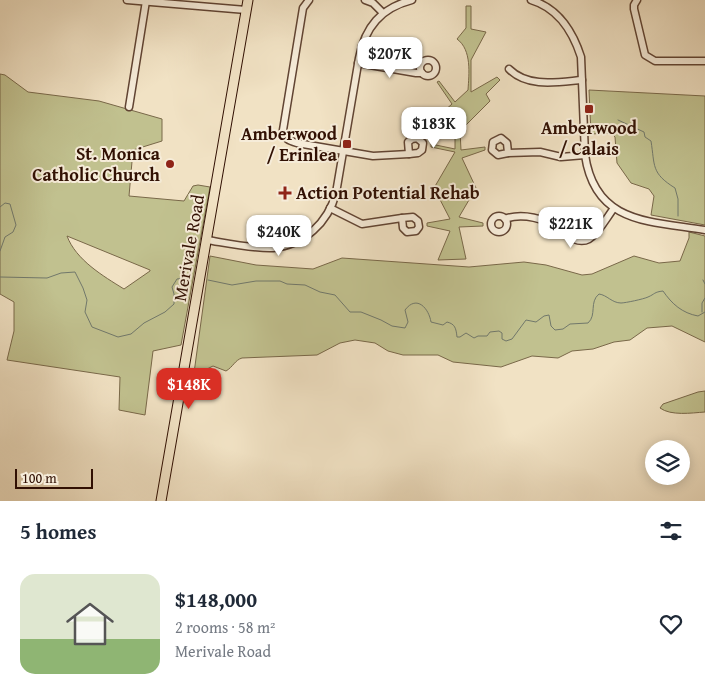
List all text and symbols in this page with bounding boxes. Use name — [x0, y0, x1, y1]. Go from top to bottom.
pin: $207K — [355, 36, 425, 79]
text: $207K — [368, 41, 412, 65]
marker: Amberwood / Calais — [583, 103, 595, 115]
pin: $183K — [399, 106, 469, 149]
text: $183K — [412, 111, 456, 135]
place label: Amberwood / Calais — [541, 114, 638, 162]
place label: Amberwood / Erinlea — [241, 120, 338, 168]
marker: Amberwood / Erinlea — [341, 138, 353, 150]
place label: St. Monica Catholic Church — [32, 140, 161, 188]
marker: St. Monica Catholic Church — [164, 158, 176, 170]
place label: Action Potential Rehab — [296, 179, 480, 206]
marker: Action Potential Rehab — [278, 186, 292, 200]
street label: Merivale Road — [166, 192, 211, 303]
pin: $221K — [536, 206, 606, 249]
text: $221K — [549, 211, 593, 235]
pin: $240K — [244, 214, 314, 257]
text: $240K — [257, 219, 301, 243]
pin: $148K — [154, 368, 224, 410]
text: $148K — [167, 372, 211, 396]
map controls — [645, 440, 690, 485]
button: layers — [645, 440, 690, 485]
scale bar — [15, 466, 92, 489]
text: 100 m — [22, 468, 57, 488]
text: 5 homes — [20, 516, 96, 547]
icon: filters — [657, 517, 685, 545]
text: $148,000 — [175, 584, 257, 615]
icon: home — [60, 594, 120, 654]
icon: heart — [657, 610, 685, 638]
text: 2 rooms · 58 m² — [175, 615, 275, 639]
text: Merivale Road — [175, 639, 271, 663]

